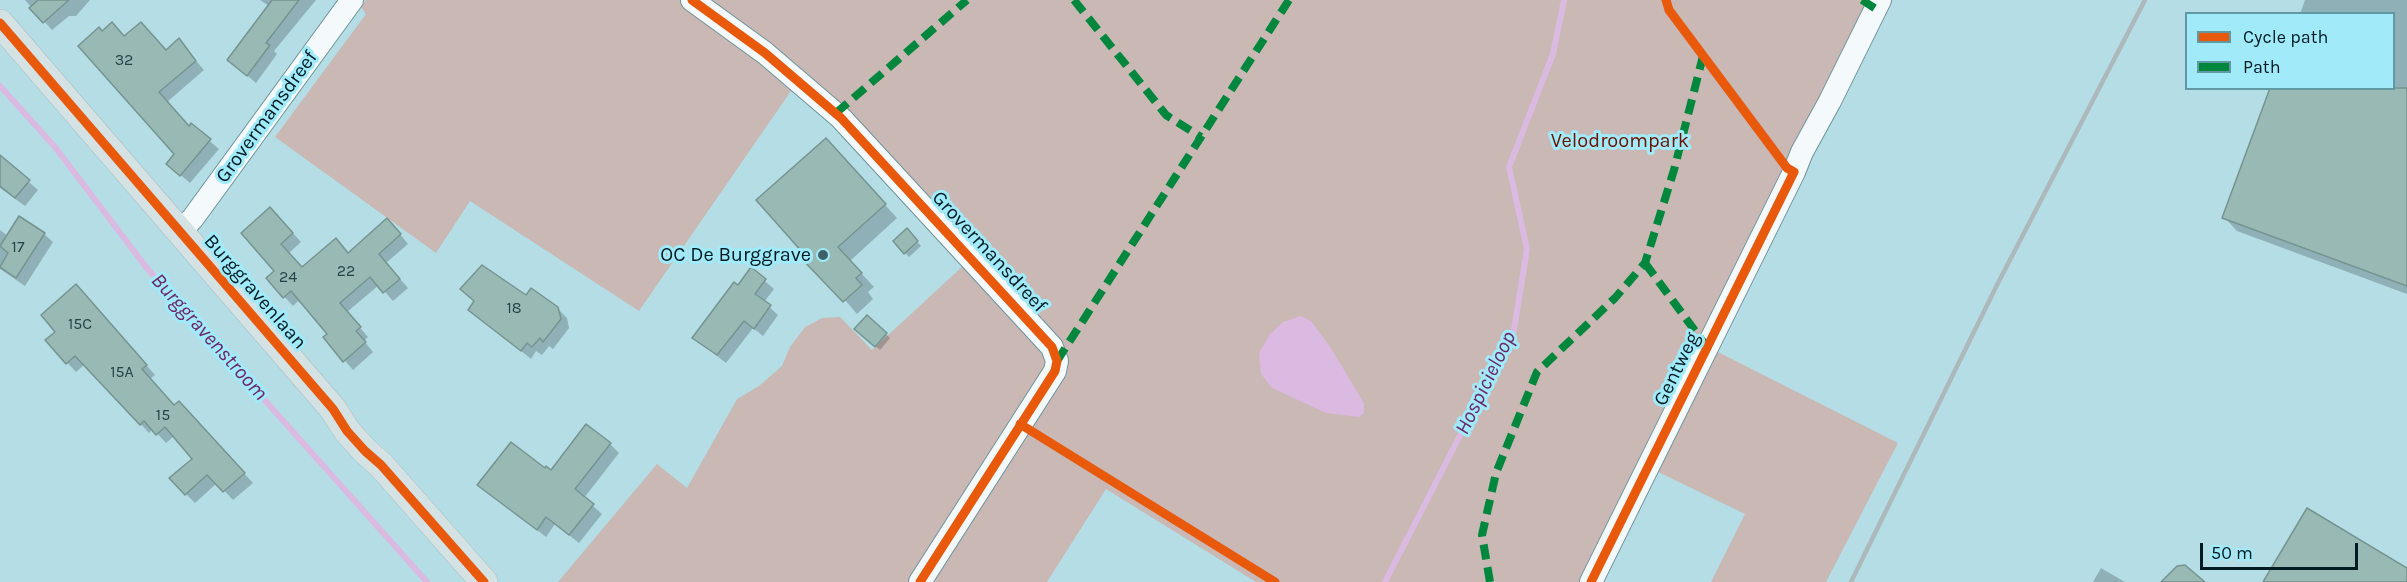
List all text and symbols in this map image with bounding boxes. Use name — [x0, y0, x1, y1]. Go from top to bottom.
legend — [2185, 12, 2395, 90]
text: Cycle path — [2243, 26, 2328, 48]
street label: Grovermansdreef — [211, 46, 323, 188]
house number: 32 — [115, 50, 133, 70]
text: Path — [2243, 56, 2281, 78]
park label: Velodroompark — [1551, 129, 1689, 153]
street label: Grovermansdreef — [927, 186, 1051, 318]
street label: Burggravenlaan — [199, 230, 311, 354]
house number: 17 — [12, 237, 24, 257]
place label: OC De Burggrave — [660, 243, 811, 267]
marker: OC De Burggrave — [816, 248, 830, 262]
house number: 22 — [337, 261, 355, 281]
house number: 24 — [279, 267, 297, 287]
water label: Burggravenstroom — [145, 268, 273, 406]
house number: 18 — [506, 298, 522, 318]
house number: 15C — [68, 314, 92, 334]
water label: Hospicieloop — [1450, 327, 1522, 439]
street label: Gentweg — [1649, 328, 1705, 410]
house number: 15A — [110, 362, 134, 382]
house number: 15 — [156, 405, 170, 425]
scale bar — [2203, 531, 2360, 569]
text: 50 m — [2211, 542, 2253, 564]

